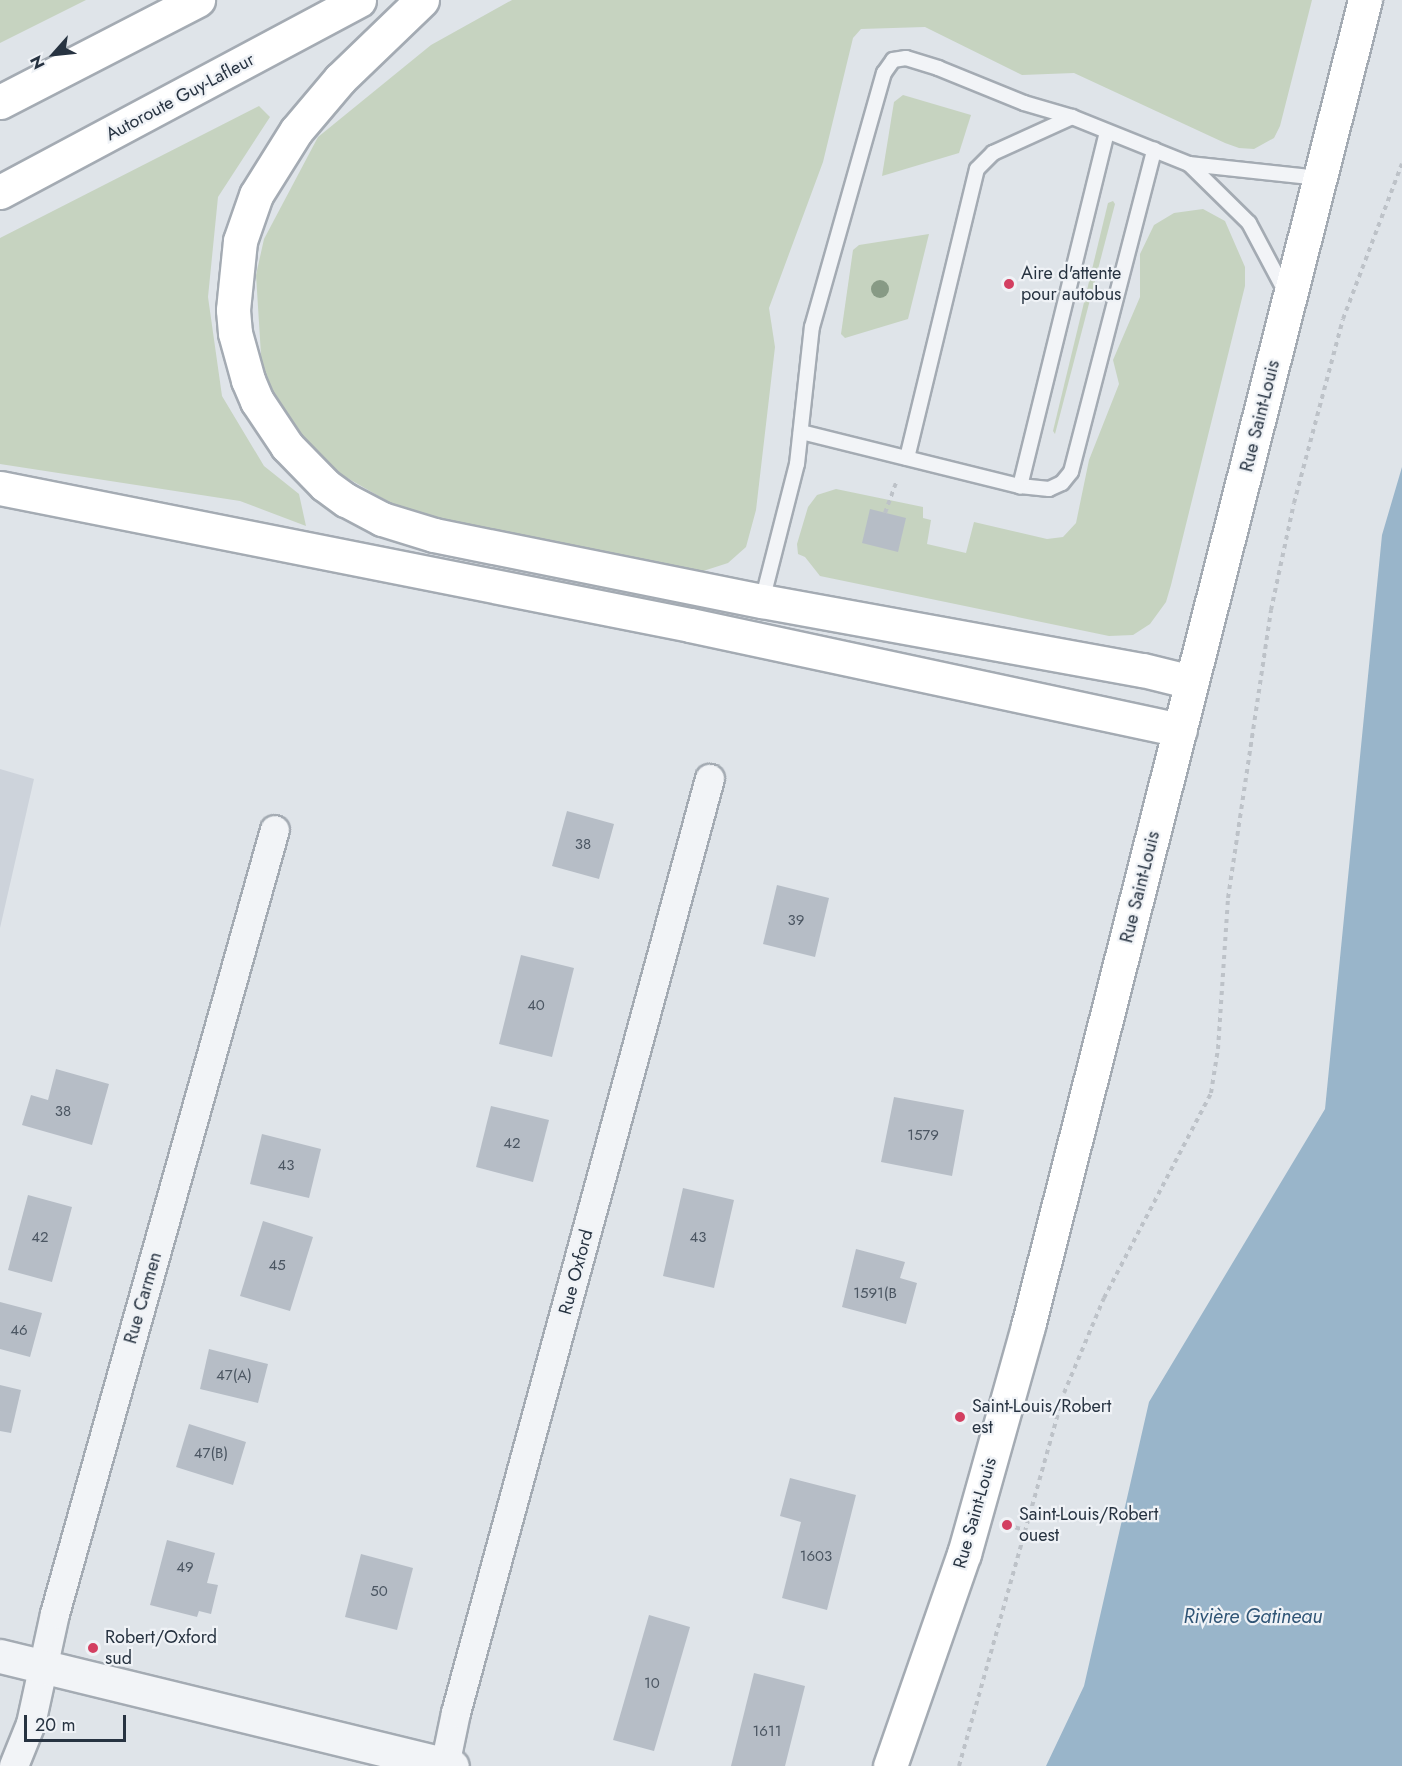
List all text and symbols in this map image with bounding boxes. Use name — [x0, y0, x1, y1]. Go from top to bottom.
north arrow — [24, 24, 84, 84]
street label: Autoroute Guy-Lafleur — [102, 49, 258, 145]
text: N — [24, 52, 51, 73]
place label: Aire d'attente pour autobus — [1021, 263, 1121, 306]
marker: Aire d'attente pour autobus — [1002, 277, 1016, 291]
street label: Rue Saint-Louis — [1236, 358, 1284, 474]
street label: Rue Saint-Louis — [1116, 829, 1164, 945]
house number: 38 — [575, 836, 591, 854]
house number: 39 — [788, 912, 804, 930]
house number: 40 — [527, 997, 545, 1015]
house number: 38 — [55, 1103, 71, 1121]
house number: 1579 — [907, 1127, 939, 1145]
house number: 42 — [503, 1135, 521, 1153]
house number: 43 — [278, 1157, 294, 1175]
street label: Rue Oxford — [554, 1227, 598, 1317]
house number: 42 — [31, 1229, 49, 1247]
house number: 43 — [690, 1229, 706, 1247]
street label: Rue Carmen — [120, 1250, 166, 1346]
house number: 45 — [268, 1257, 286, 1275]
house number: 1591(B — [853, 1285, 897, 1303]
house number: 46 — [10, 1322, 28, 1340]
house number: 47(A) — [216, 1367, 252, 1385]
place label: Saint-Louis/Robert est — [972, 1396, 1111, 1438]
marker: Saint-Louis/Robert est — [953, 1410, 967, 1424]
house number: 47(B) — [194, 1445, 228, 1463]
street label: Rue Saint-Louis — [949, 1455, 1001, 1571]
place label: Saint-Louis/Robert ouest — [1019, 1504, 1158, 1546]
marker: Saint-Louis/Robert ouest — [1000, 1518, 1014, 1532]
house number: 1603 — [800, 1548, 832, 1566]
house number: 49 — [176, 1559, 194, 1577]
house number: 50 — [370, 1583, 388, 1601]
water label: Rivière Gatineau — [1183, 1604, 1323, 1628]
place label: Robert/Oxford sud — [105, 1627, 217, 1670]
marker: Robert/Oxford sud — [86, 1641, 100, 1655]
house number: 10 — [644, 1675, 660, 1693]
scale bar — [27, 1703, 129, 1741]
text: 20 m — [35, 1712, 75, 1738]
house number: 1611 — [753, 1723, 781, 1741]

